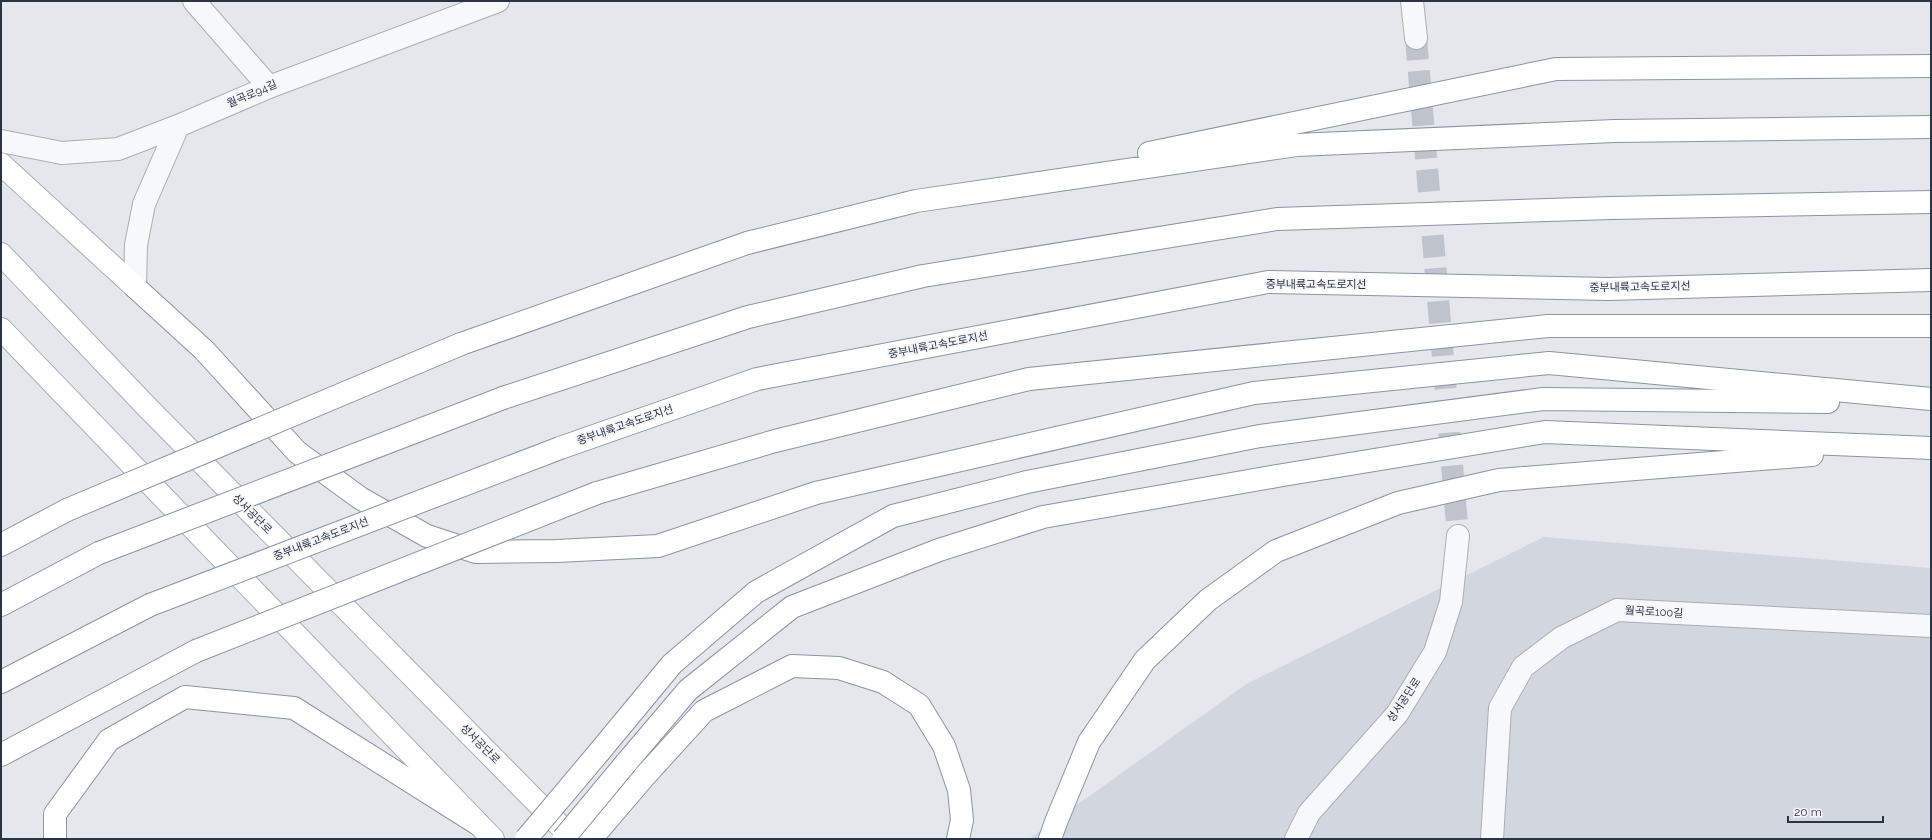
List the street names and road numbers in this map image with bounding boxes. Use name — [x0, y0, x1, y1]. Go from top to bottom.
street label: 월곡로94길 — [225, 78, 279, 110]
street label: 중부내륙고속도로지선 — [1265, 278, 1367, 291]
street label: 중부내륙고속도로지선 — [1589, 280, 1691, 294]
street label: 중부내륙고속도로지선 — [887, 329, 989, 361]
street label: 중부내륙고속도로지선 — [575, 402, 675, 448]
street label: 성서공단로 — [230, 492, 274, 536]
street label: 중부내륙고속도로지선 — [271, 515, 371, 563]
street label: 월곡로100길 — [1624, 604, 1684, 620]
street label: 성서공단로 — [1384, 675, 1424, 725]
street label: 성서공단로 — [458, 722, 502, 766]

